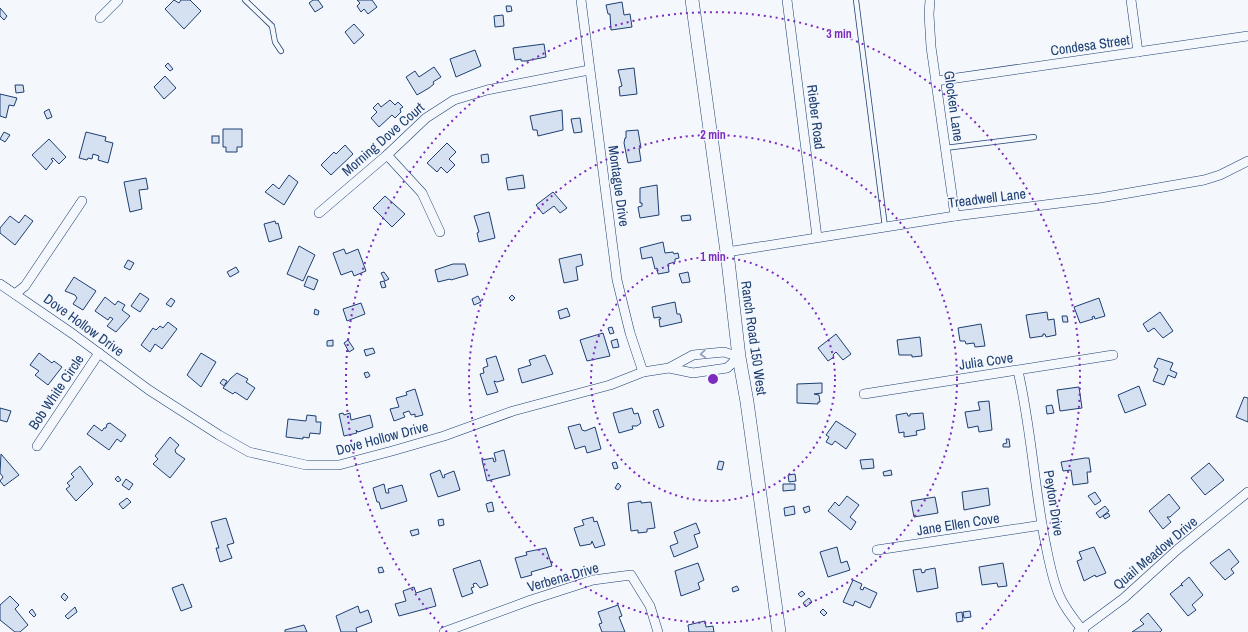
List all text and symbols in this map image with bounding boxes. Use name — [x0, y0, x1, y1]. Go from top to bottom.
text: 3 min — [826, 26, 852, 42]
street label: Condesa Street — [1049, 31, 1131, 59]
street label: Glocken Lane — [940, 70, 968, 142]
street label: Rieber Road — [803, 84, 829, 150]
street label: Morning Dove Court — [338, 98, 428, 180]
text: 2 min — [700, 127, 726, 143]
street label: Montague Drive — [604, 144, 634, 228]
street label: Treadwell Lane — [947, 184, 1027, 212]
text: 1 min — [700, 249, 726, 265]
street label: Ranch Road 150 West — [737, 280, 771, 396]
street label: Dove Hollow Drive — [40, 290, 128, 360]
street label: Julia Cove — [958, 348, 1014, 374]
one-way arrow — [700, 349, 706, 358]
street label: Bob White Circle — [24, 351, 88, 433]
centre of rings — [706, 372, 720, 386]
street label: Dove Hollow Drive — [334, 417, 430, 459]
street label: Peyton Drive — [1040, 469, 1068, 537]
street label: Jane Ellen Cove — [915, 509, 1001, 539]
street label: Quail Meadow Drive — [1109, 512, 1201, 594]
street label: Verbena Drive — [525, 558, 601, 596]

